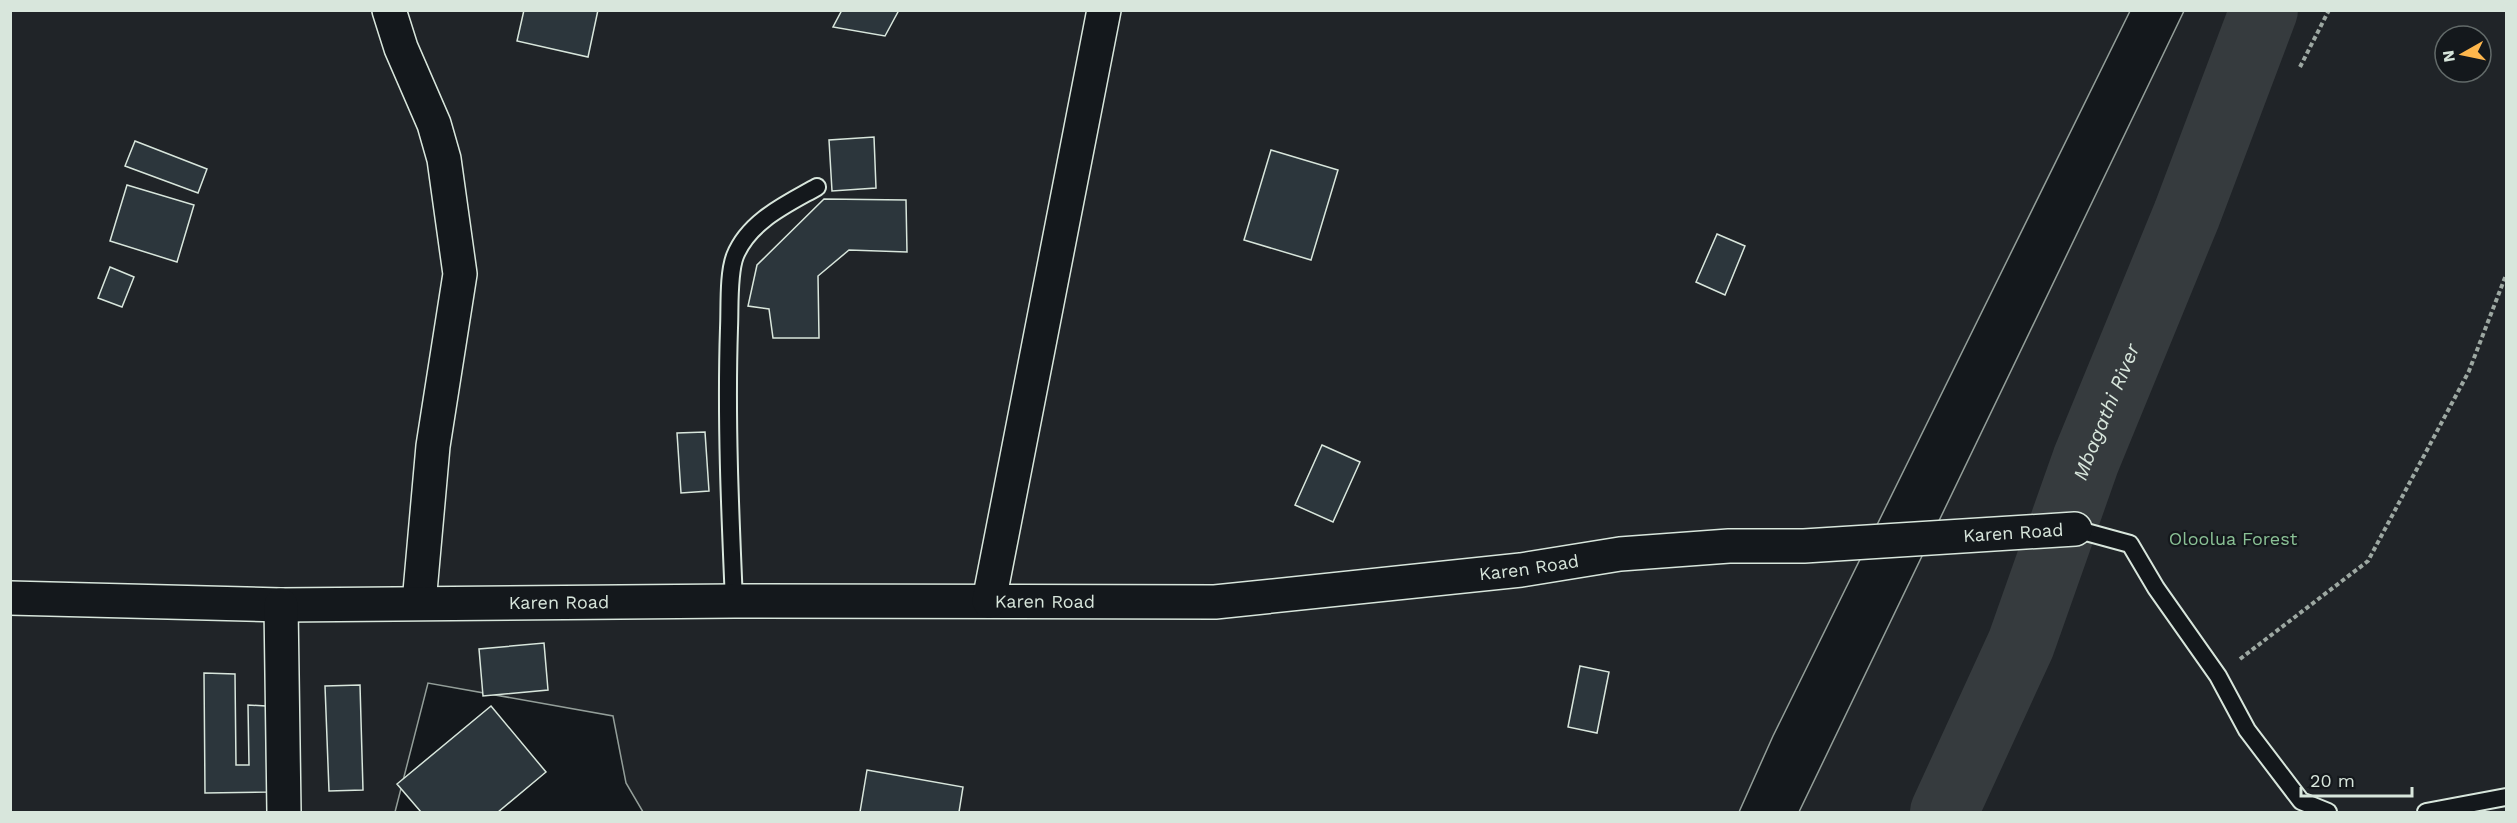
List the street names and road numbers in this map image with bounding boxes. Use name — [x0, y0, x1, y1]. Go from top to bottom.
street label: Karen Road — [1962, 519, 2064, 546]
street label: Karen Road — [1478, 550, 1580, 584]
street label: Karen Road — [509, 591, 609, 613]
street label: Karen Road — [995, 591, 1095, 612]

